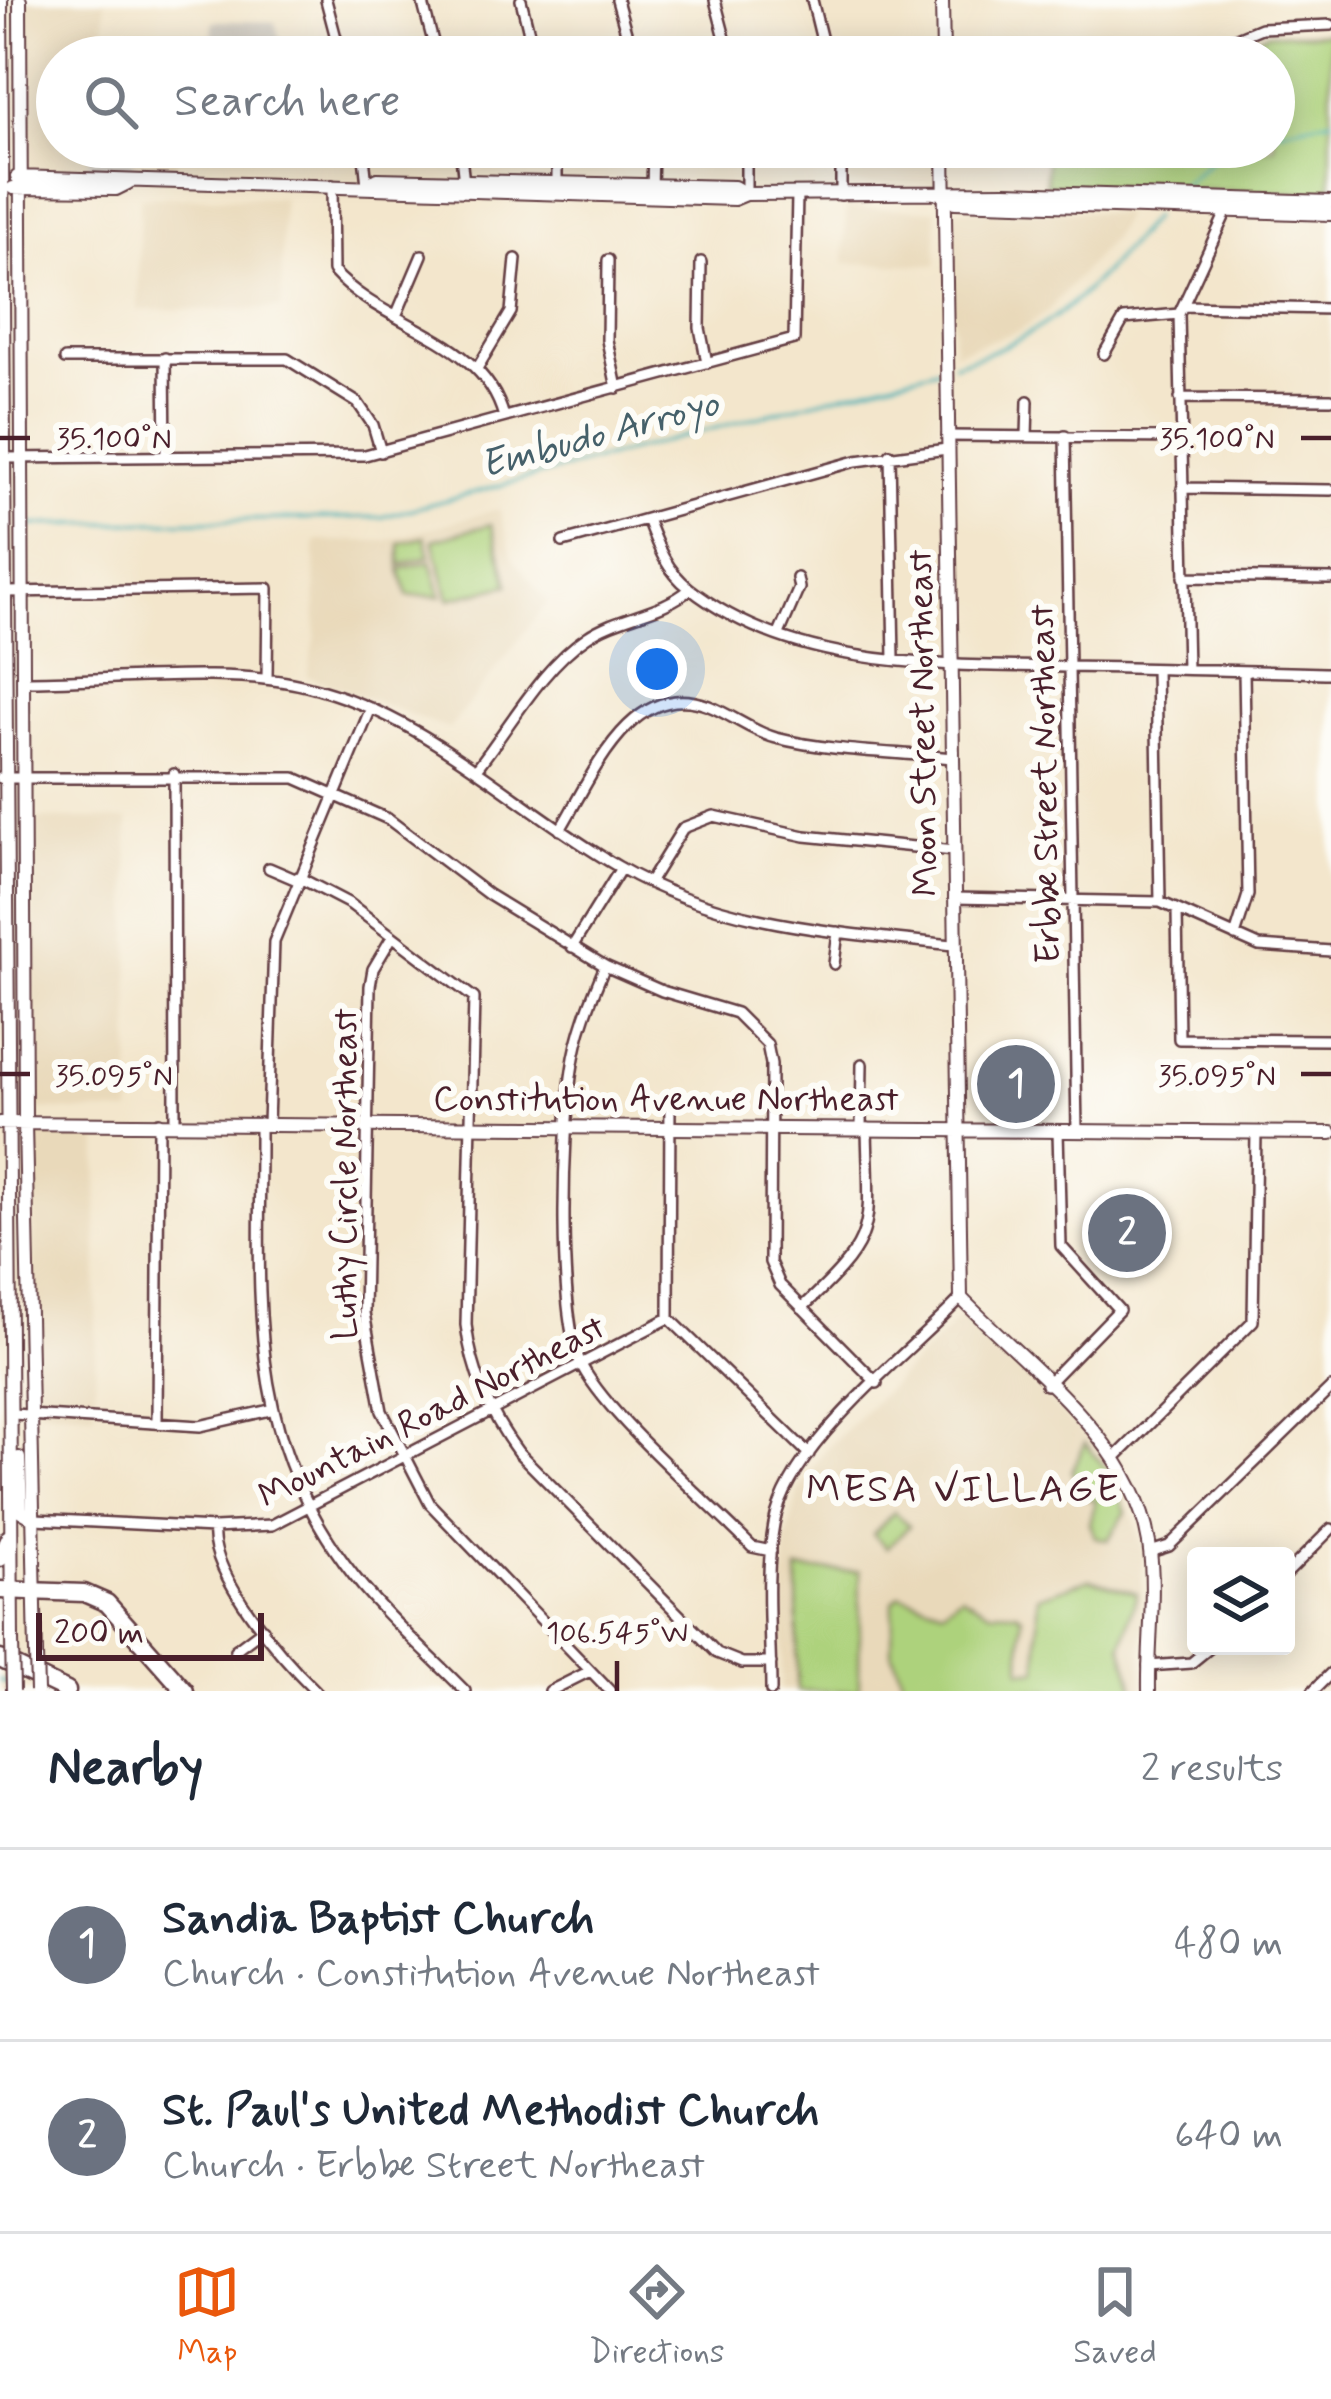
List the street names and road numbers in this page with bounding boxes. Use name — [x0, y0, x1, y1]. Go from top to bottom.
street label: Moon Street Northeast — [898, 549, 951, 897]
street label: Erbbe Street Northeast — [1020, 604, 1073, 964]
street label: Luthy Circle Northeast — [323, 1008, 370, 1340]
street label: Constitution Avenue Northeast — [433, 1077, 899, 1124]
street label: Mountain Road Northeast — [251, 1305, 614, 1521]

